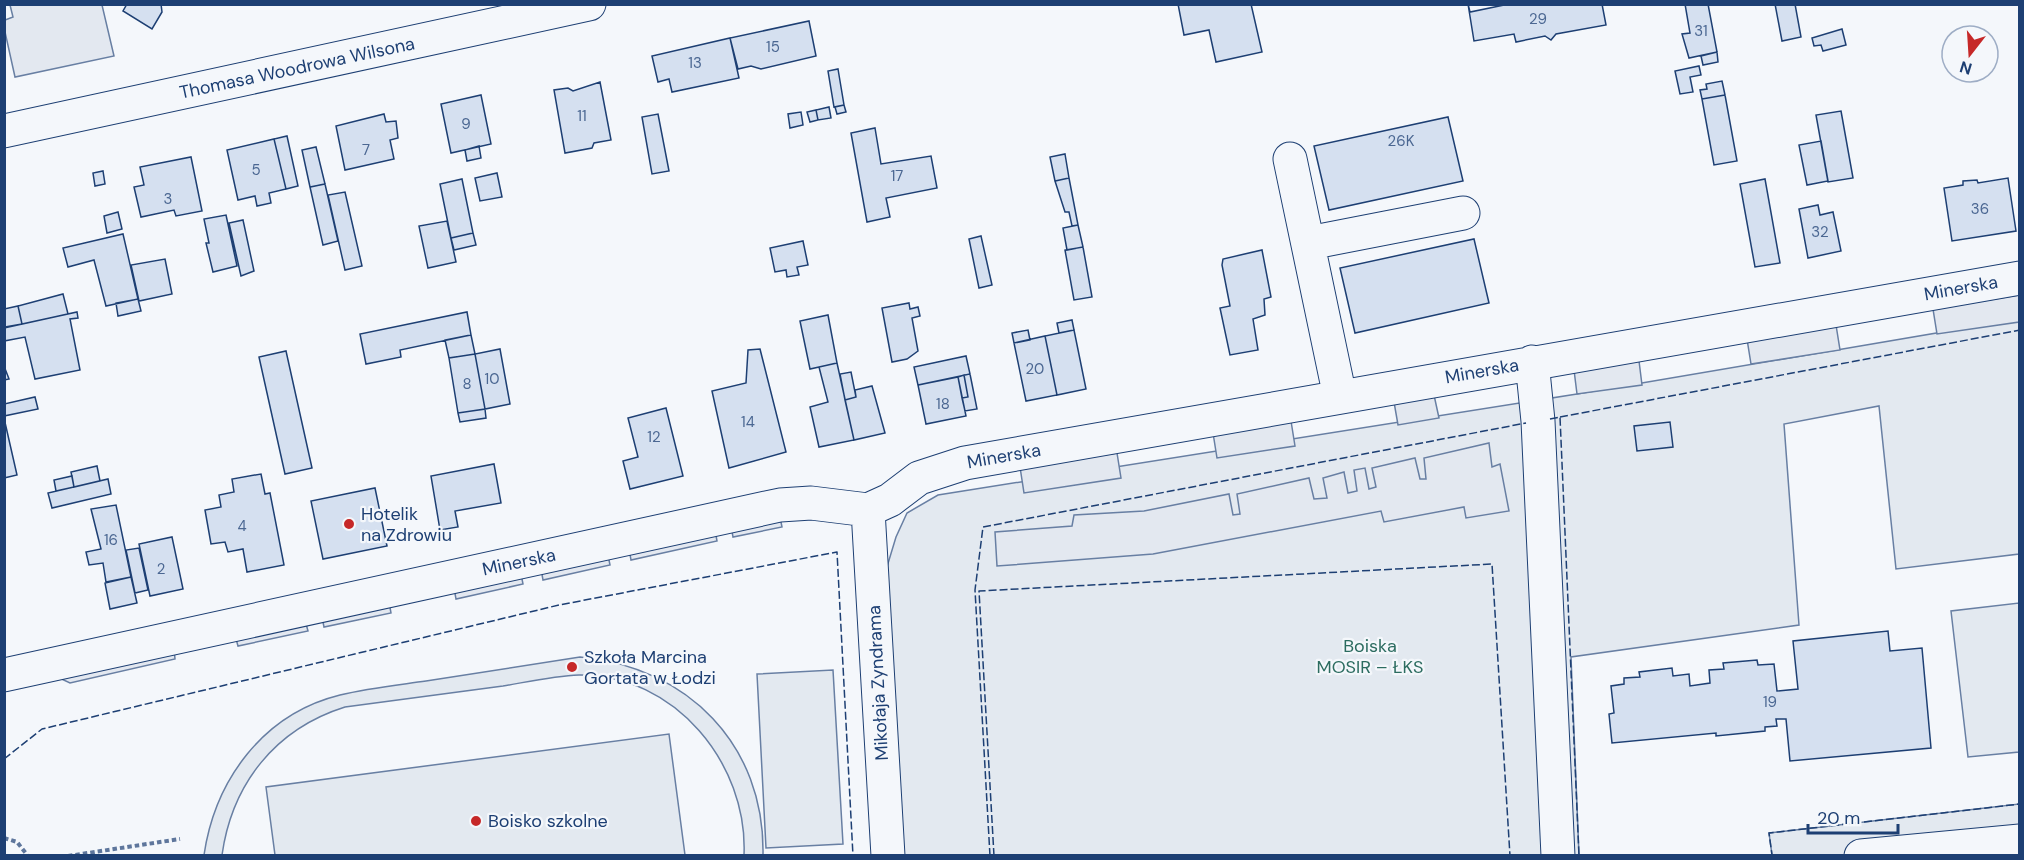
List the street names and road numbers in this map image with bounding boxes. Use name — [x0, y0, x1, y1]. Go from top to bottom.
street label: Thomasa Woodrowa Wilsona — [177, 31, 417, 105]
street label: Minerska — [1922, 270, 2000, 306]
street label: Minerska — [1443, 353, 1521, 389]
street label: Minerska — [965, 438, 1043, 474]
street label: Minerska — [480, 543, 558, 581]
street label: Mikołaja Zyndrama — [862, 605, 894, 761]

